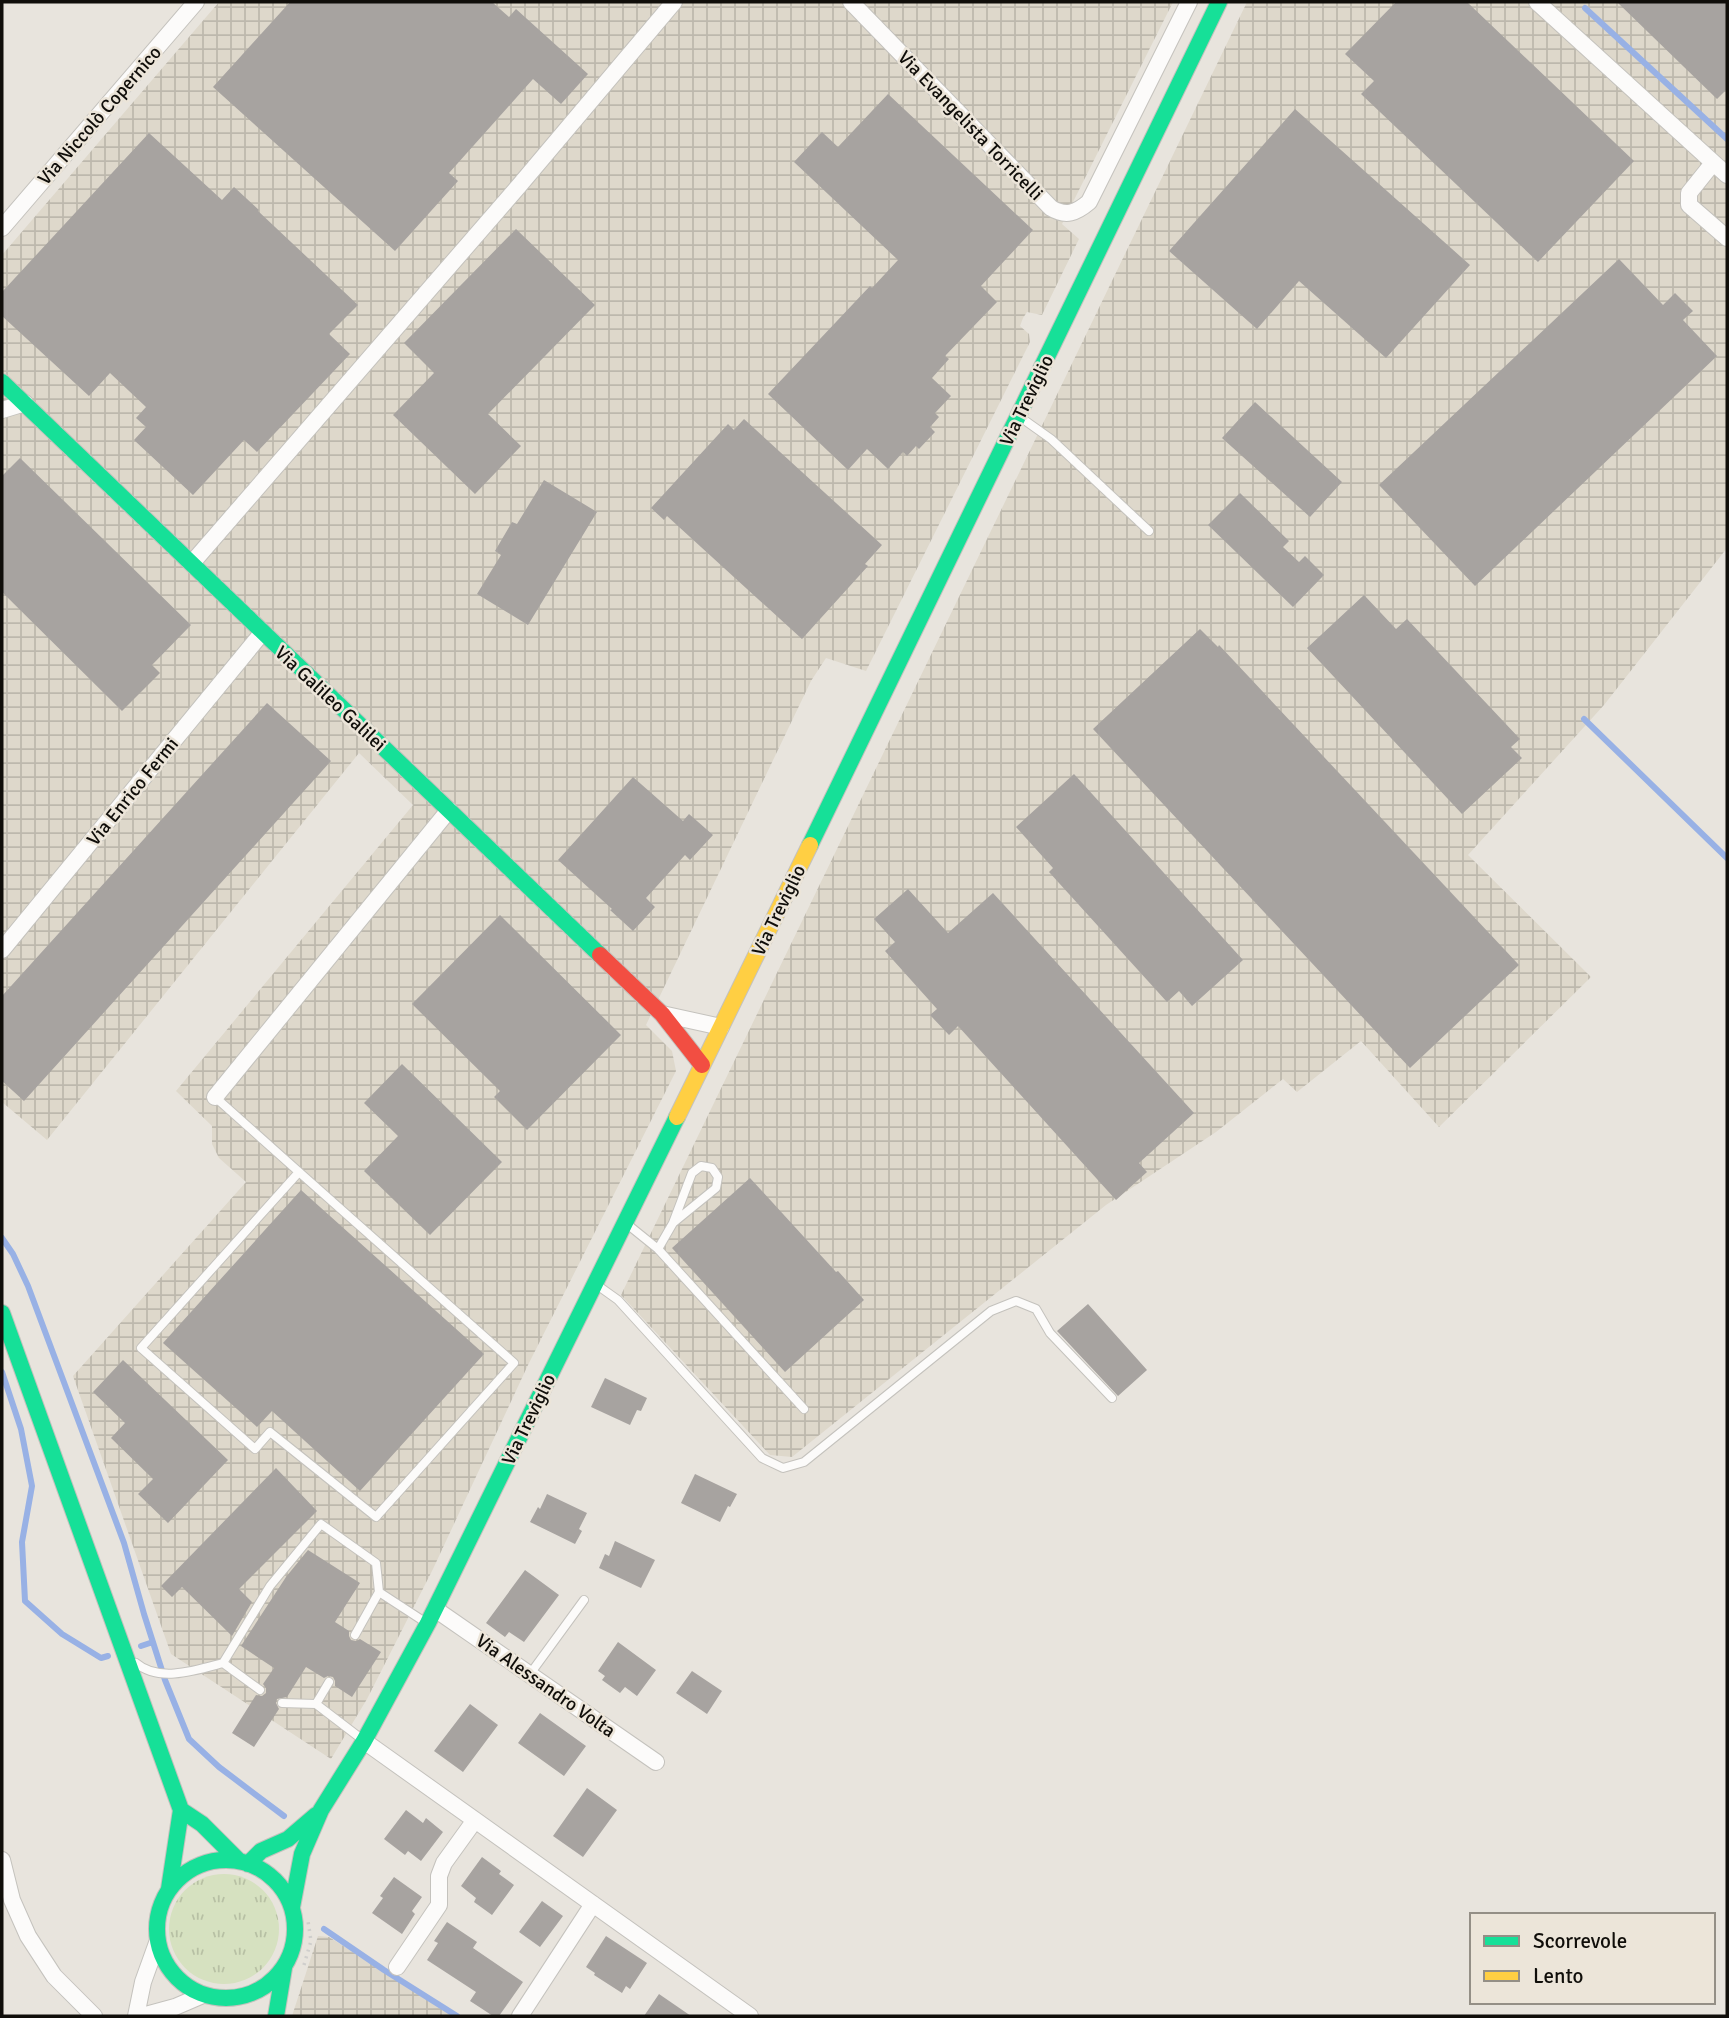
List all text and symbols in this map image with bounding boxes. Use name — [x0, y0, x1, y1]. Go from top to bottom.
street label: Via Niccolò Copernico — [33, 41, 167, 190]
street label: Via Evangelista Torricelli — [892, 46, 1048, 206]
street label: Via Treviglio — [995, 351, 1059, 450]
street label: Via Galileo Galilei — [270, 641, 391, 757]
street label: Via Enrico Fermi — [82, 733, 184, 851]
street label: Via Treviglio — [747, 861, 811, 960]
street label: Via Treviglio — [497, 1370, 561, 1469]
street label: Via Alessandro Volta — [471, 1629, 620, 1743]
legend — [1470, 1913, 1715, 2004]
text: Scorrevole — [1533, 1928, 1627, 1954]
text: Lento — [1533, 1963, 1583, 1989]

